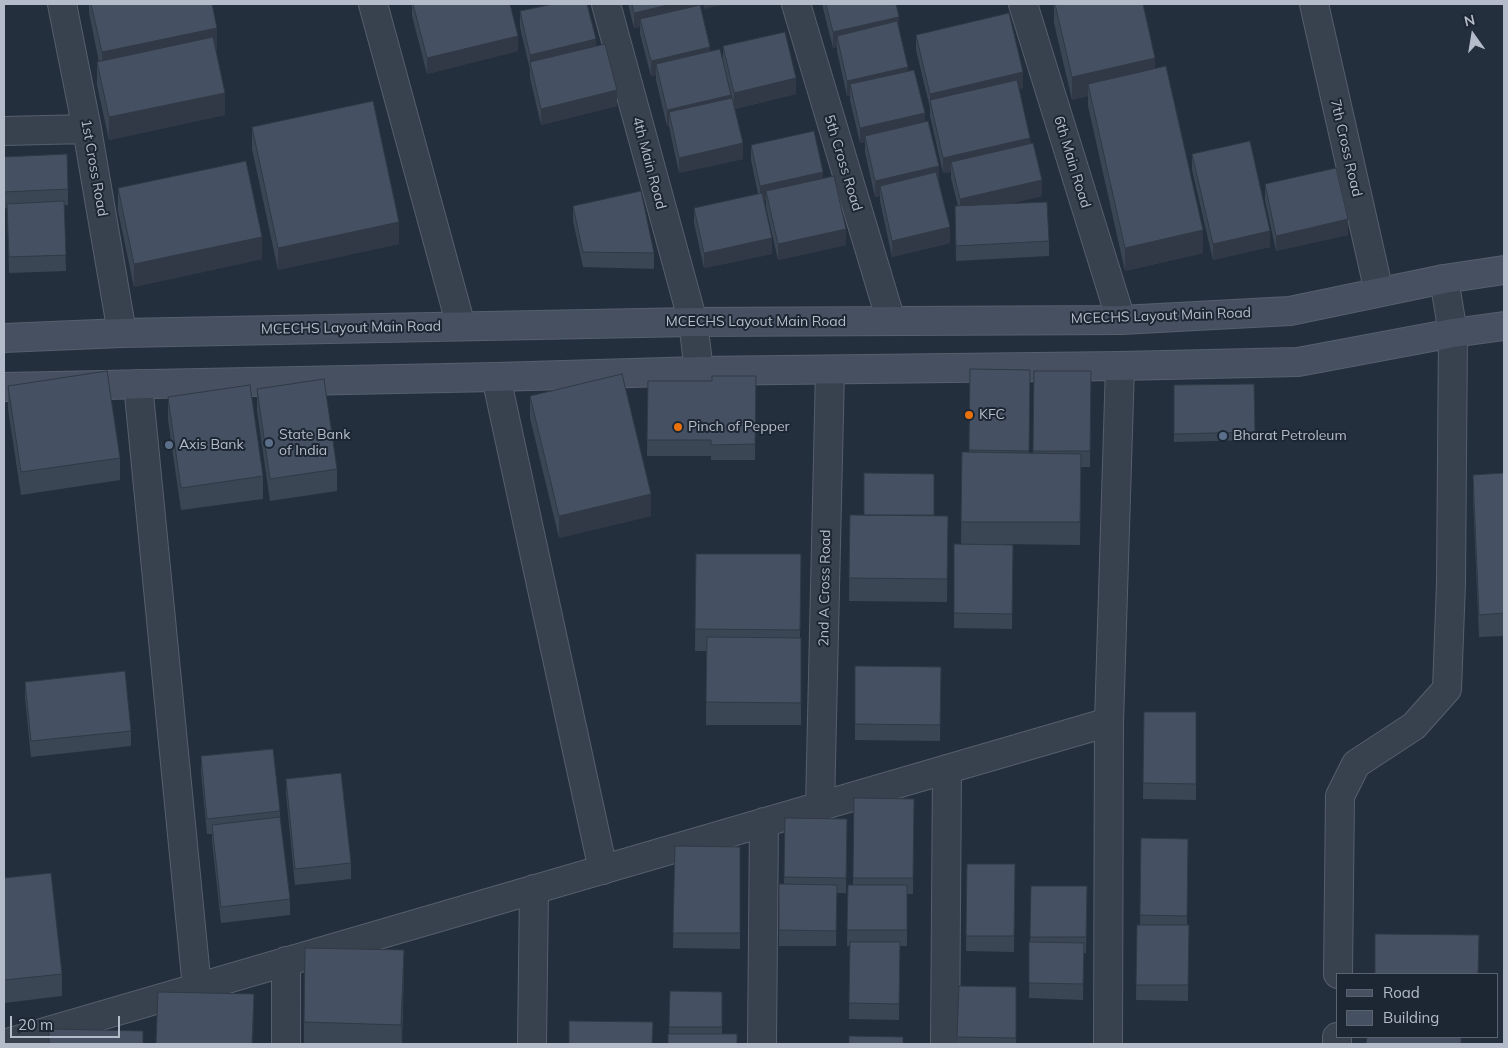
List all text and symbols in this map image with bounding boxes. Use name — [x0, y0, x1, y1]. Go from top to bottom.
north arrow — [1448, 10, 1498, 60]
text: N — [1462, 10, 1477, 30]
street label: 7th Cross Road — [1327, 98, 1365, 198]
street label: 5th Cross Road — [820, 113, 866, 213]
street label: 6th Main Road — [1050, 114, 1094, 210]
street label: 4th Main Road — [629, 115, 669, 211]
street label: 1st Cross Road — [77, 118, 111, 218]
street label: MCECHS Layout Main Road — [1071, 304, 1251, 328]
street label: MCECHS Layout Main Road — [666, 314, 846, 330]
street label: MCECHS Layout Main Road — [261, 318, 441, 338]
place label: KFC — [979, 407, 1005, 423]
marker: KFC — [963, 409, 975, 421]
place label: Pinch of Pepper — [688, 419, 790, 435]
marker: Pinch of Pepper — [672, 421, 684, 433]
place label: State Bank of India — [279, 427, 350, 460]
place label: Bharat Petroleum — [1233, 428, 1347, 444]
marker: Bharat Petroleum — [1217, 430, 1229, 442]
place label: Axis Bank — [179, 437, 244, 453]
marker: State Bank of India — [263, 437, 275, 449]
marker: Axis Bank — [163, 439, 175, 451]
street label: 2nd A Cross Road — [816, 529, 834, 647]
legend — [1336, 973, 1498, 1038]
text: Road — [1383, 983, 1420, 1002]
scale bar — [12, 1006, 122, 1038]
text: Building — [1383, 1008, 1439, 1027]
text: 20 m — [18, 1015, 53, 1034]

